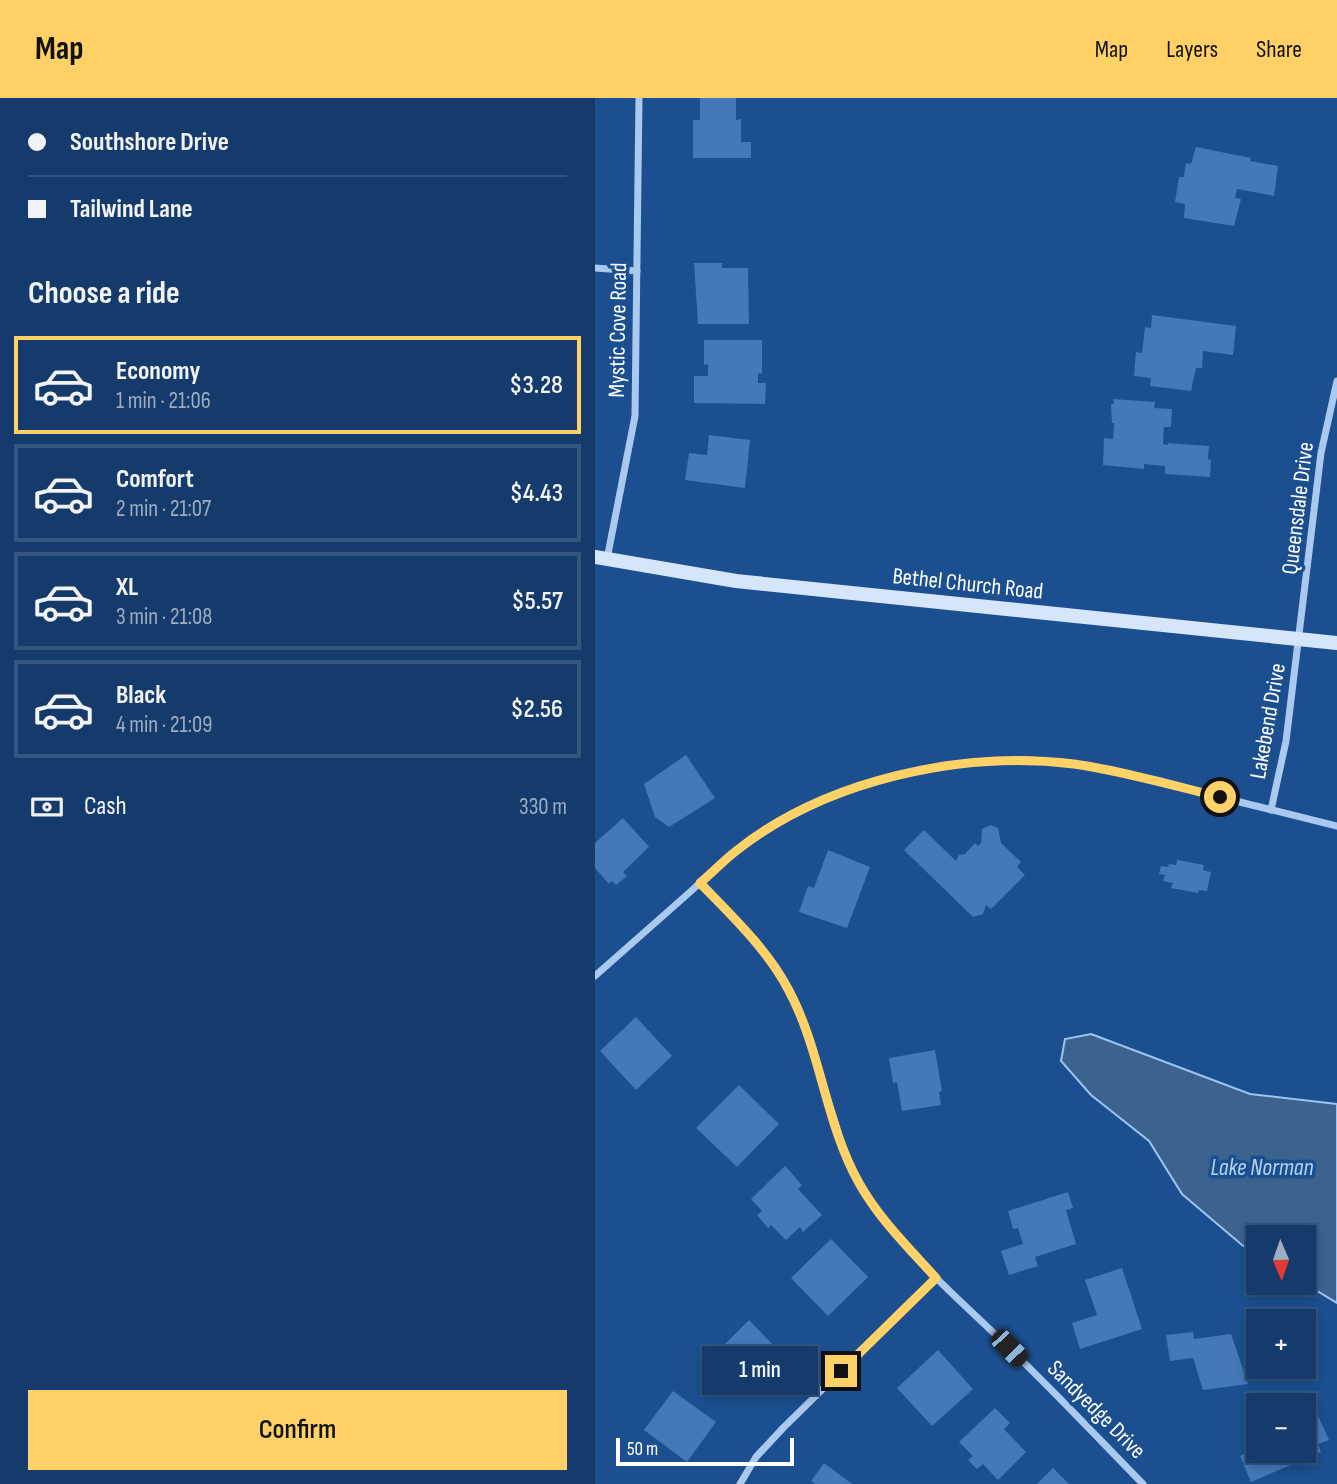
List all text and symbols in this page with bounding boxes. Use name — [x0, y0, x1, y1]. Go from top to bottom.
text: Map — [35, 29, 84, 69]
text: Map — [1095, 35, 1128, 64]
text: Layers — [1166, 35, 1218, 64]
text: Share — [1256, 35, 1302, 64]
text: Southshore Drive — [70, 127, 229, 158]
text: Tailwind Lane — [70, 194, 193, 225]
street label: Mystic Cove Road — [603, 262, 633, 398]
text: Choose a ride — [28, 274, 180, 313]
icon: car — [32, 354, 95, 417]
text: Economy — [116, 356, 200, 387]
text: $3.28 — [509, 370, 563, 401]
text: 1 min · 21:06 — [116, 387, 211, 415]
street label: Queensdale Drive — [1276, 440, 1320, 576]
icon: car — [32, 462, 95, 525]
text: Comfort — [116, 464, 194, 495]
text: $4.43 — [510, 478, 563, 509]
text: 2 min · 21:07 — [116, 495, 211, 523]
street label: Bethel Church Road — [891, 562, 1045, 606]
icon: car — [32, 570, 95, 633]
text: XL — [116, 572, 138, 603]
text: $5.57 — [512, 586, 563, 617]
text: 3 min · 21:08 — [116, 603, 212, 631]
street label: Lakebend Drive — [1244, 661, 1292, 781]
icon: car — [32, 678, 95, 741]
text: Black — [116, 680, 166, 711]
text: $2.56 — [510, 694, 563, 725]
text: 4 min · 21:09 — [116, 711, 212, 739]
route start — [1204, 781, 1236, 813]
icon: cash — [28, 788, 66, 826]
text: Cash — [84, 791, 127, 822]
text: 330 m — [519, 793, 567, 821]
water label: Lake Norman — [1210, 1153, 1314, 1182]
north arrow — [1246, 1225, 1316, 1295]
map controls — [1246, 1225, 1316, 1463]
button: + — [1246, 1309, 1316, 1379]
car — [987, 1326, 1032, 1370]
callout: 1 min — [701, 1346, 817, 1396]
route end — [825, 1355, 857, 1387]
street label: Sandyedge Drive — [1041, 1355, 1151, 1465]
text: 1 min — [739, 1356, 781, 1384]
button: Confirm — [28, 1390, 567, 1470]
button: − — [1246, 1393, 1316, 1463]
scale bar — [616, 1435, 795, 1467]
text: 50 m — [627, 1438, 658, 1461]

